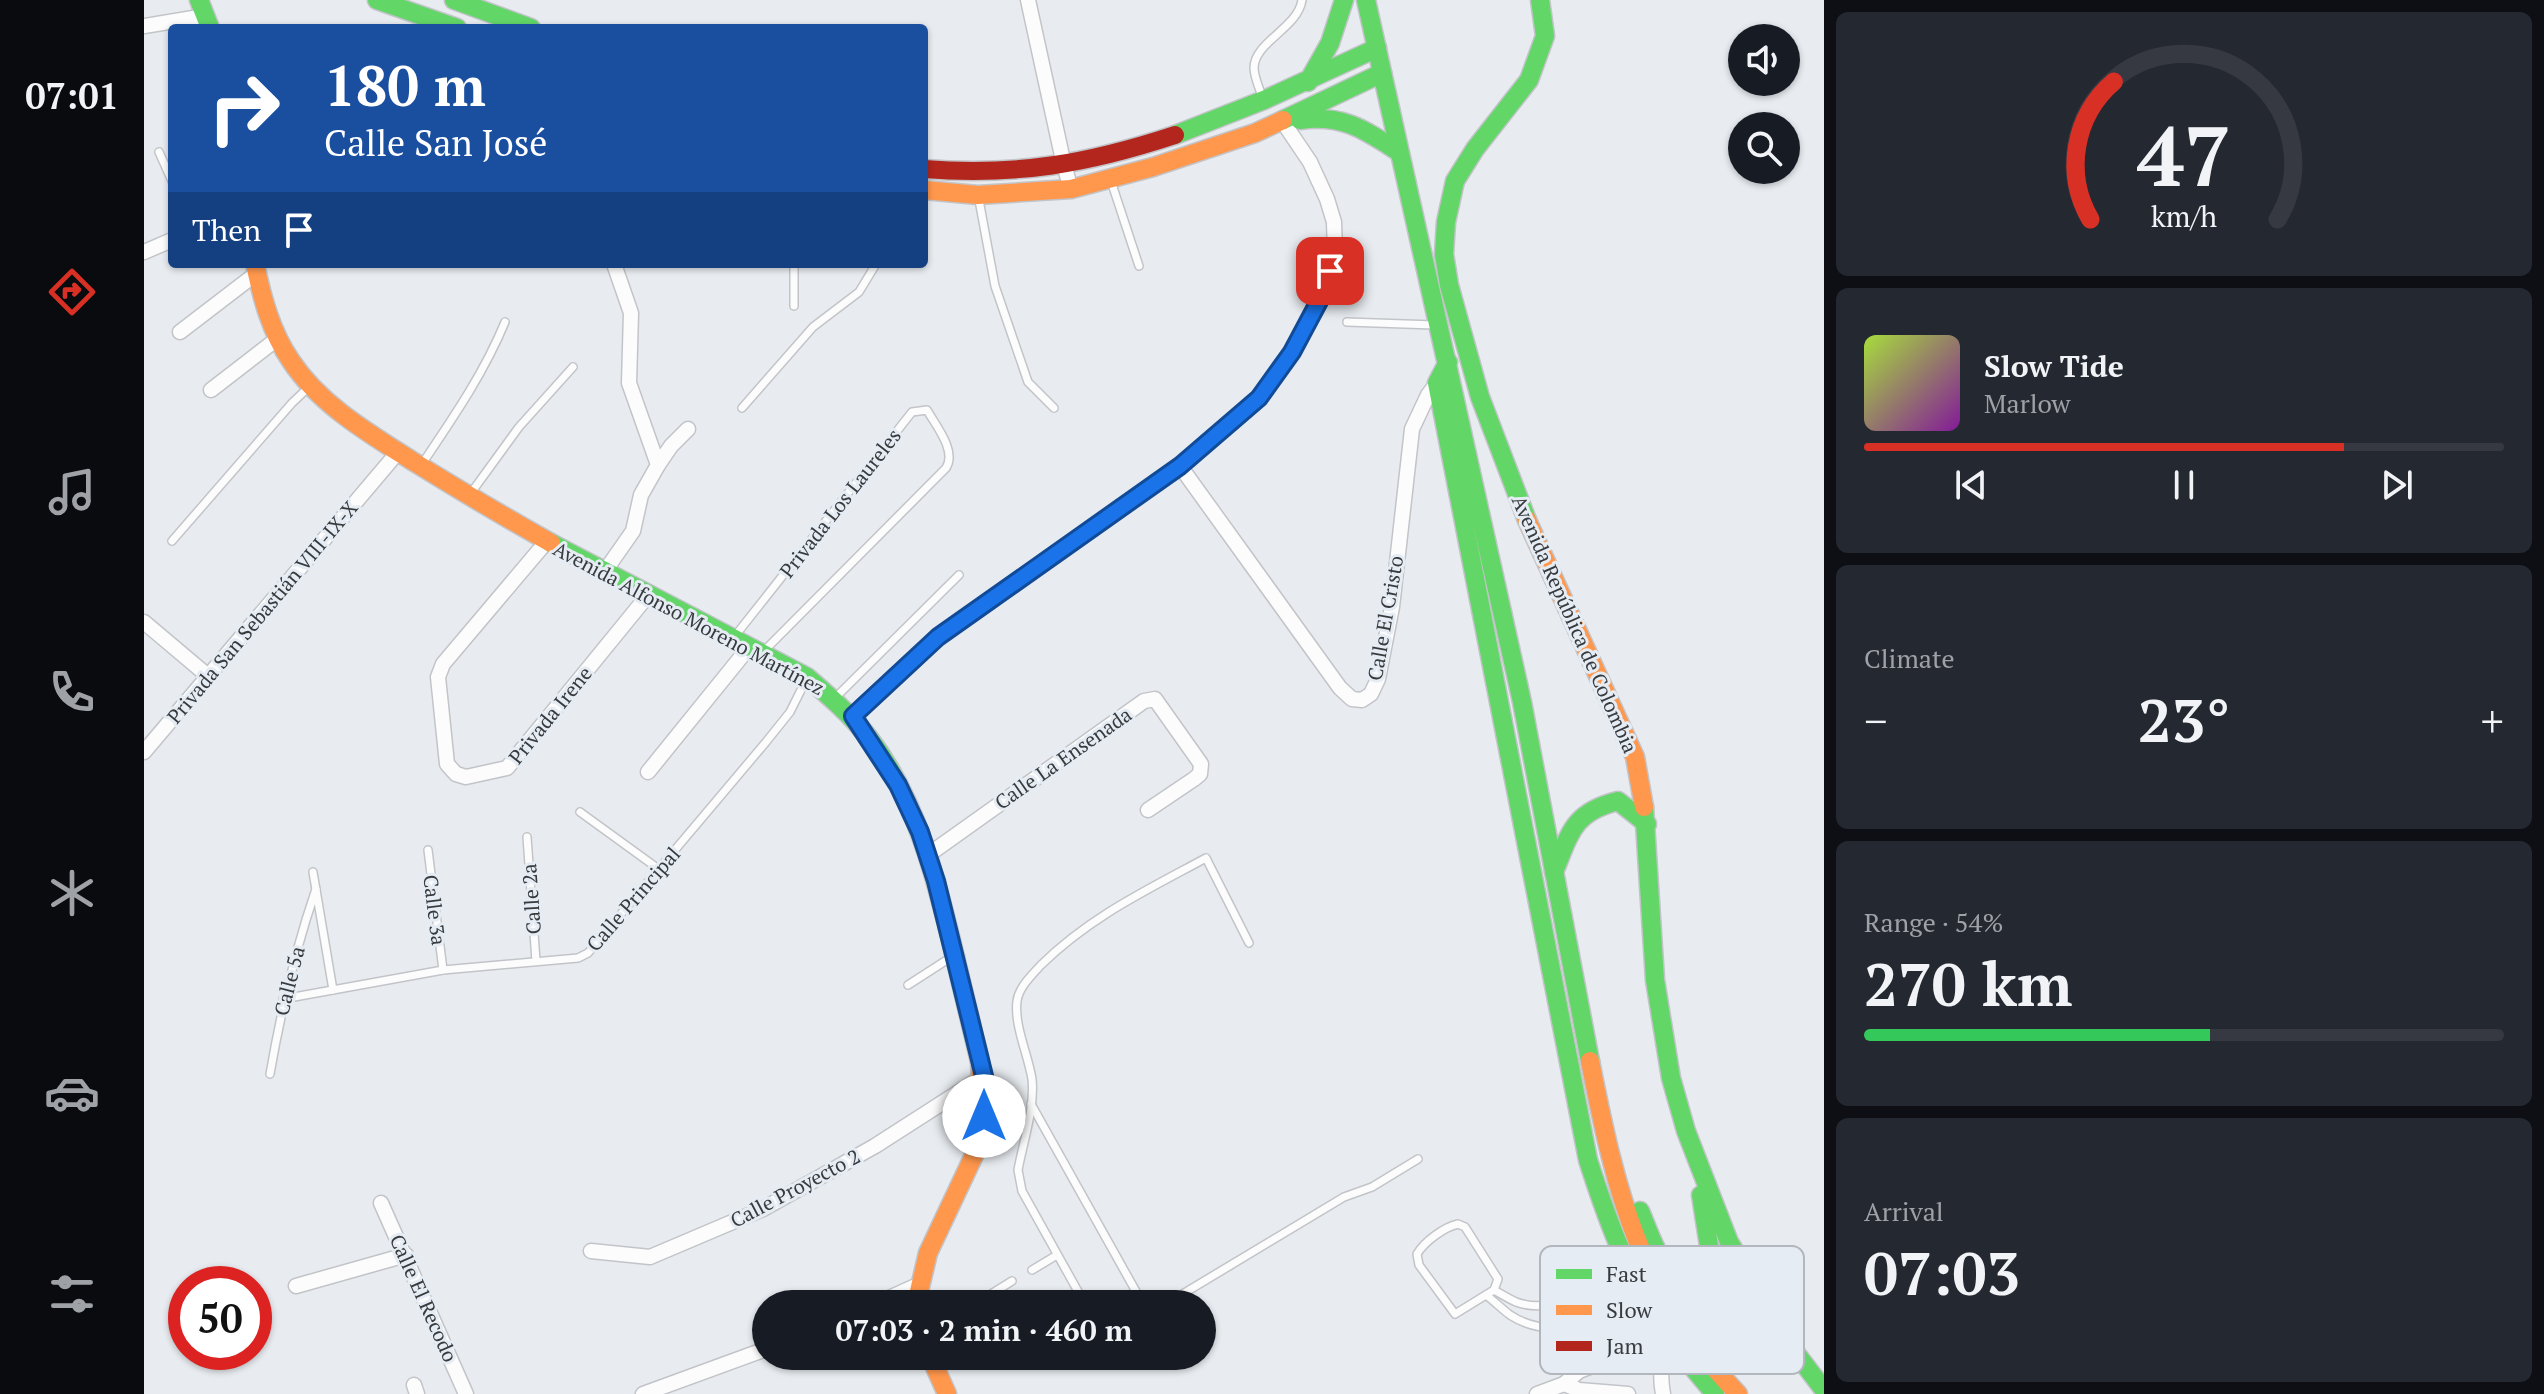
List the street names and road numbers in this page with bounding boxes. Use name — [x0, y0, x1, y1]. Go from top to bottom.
street label: Privada Los Laureles — [773, 423, 907, 583]
street label: Avenida República de Colombia — [1506, 491, 1644, 757]
street label: Privada San Sebastián VIII-IX-X — [161, 494, 364, 729]
street label: Avenida Alfonso Moreno Martínez — [549, 535, 829, 701]
street label: Calle El Cristo — [1361, 554, 1409, 682]
street label: Privada Irene — [502, 660, 598, 770]
street label: Calle La Ensenada — [989, 701, 1137, 815]
street label: Calle Principal — [580, 841, 686, 957]
street label: Calle 2a — [515, 863, 547, 935]
street label: Calle 3a — [417, 873, 453, 947]
street label: Calle 5a — [267, 943, 311, 1019]
street label: Calle Proyecto 2 — [725, 1142, 865, 1234]
street label: Calle El Recodo — [384, 1230, 464, 1366]

